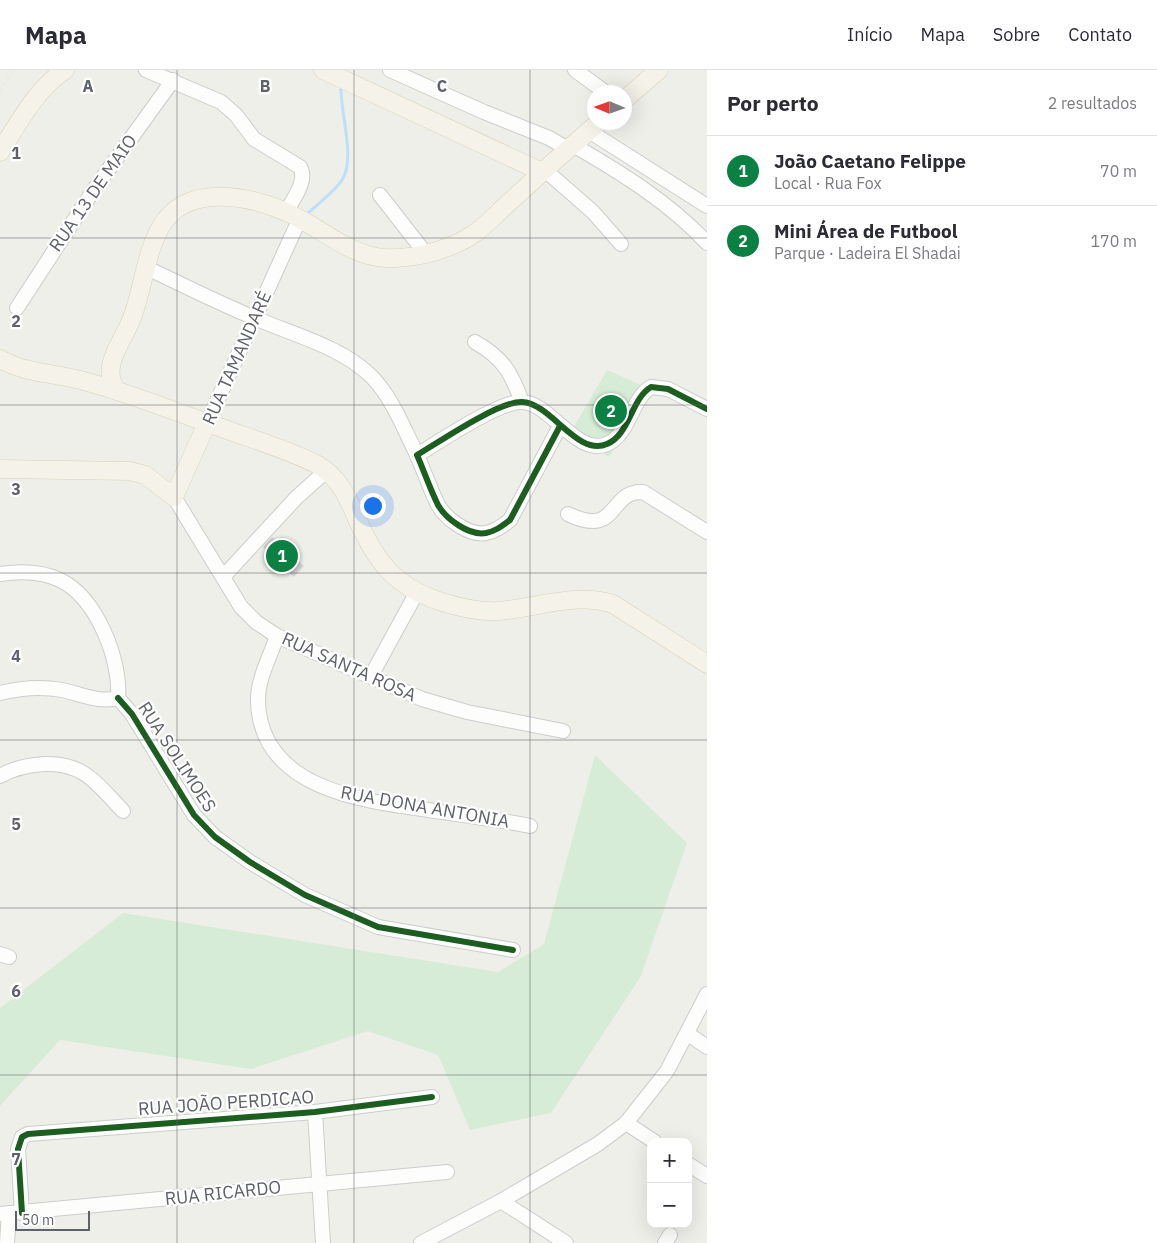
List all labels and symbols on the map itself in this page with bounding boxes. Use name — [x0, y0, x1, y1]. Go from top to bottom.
text: A — [83, 76, 94, 96]
text: B — [260, 76, 271, 96]
text: C — [437, 76, 447, 96]
north arrow — [587, 85, 632, 130]
street label: RUA 13 DE MAIO — [44, 130, 142, 256]
text: 1 — [11, 143, 21, 163]
street label: RUA TAMANDARÉ — [197, 287, 276, 428]
text: 2 — [11, 311, 21, 331]
pin: 2 — [595, 392, 627, 430]
text: 3 — [11, 479, 21, 499]
your location — [360, 493, 386, 519]
pin: 1 — [266, 537, 298, 575]
street label: RUA SANTA ROSA — [278, 627, 420, 707]
text: 4 — [11, 646, 21, 666]
street label: RUA SOLIMOES — [133, 697, 222, 816]
street label: RUA DONA ANTONIA — [339, 780, 512, 833]
text: 5 — [11, 814, 21, 834]
text: 6 — [11, 981, 21, 1001]
street label: RUA JOÃO PERDICAO — [137, 1085, 315, 1120]
text: 7 — [11, 1149, 21, 1169]
street label: RUA RICARDO — [164, 1175, 282, 1210]
scale bar — [15, 1208, 90, 1231]

